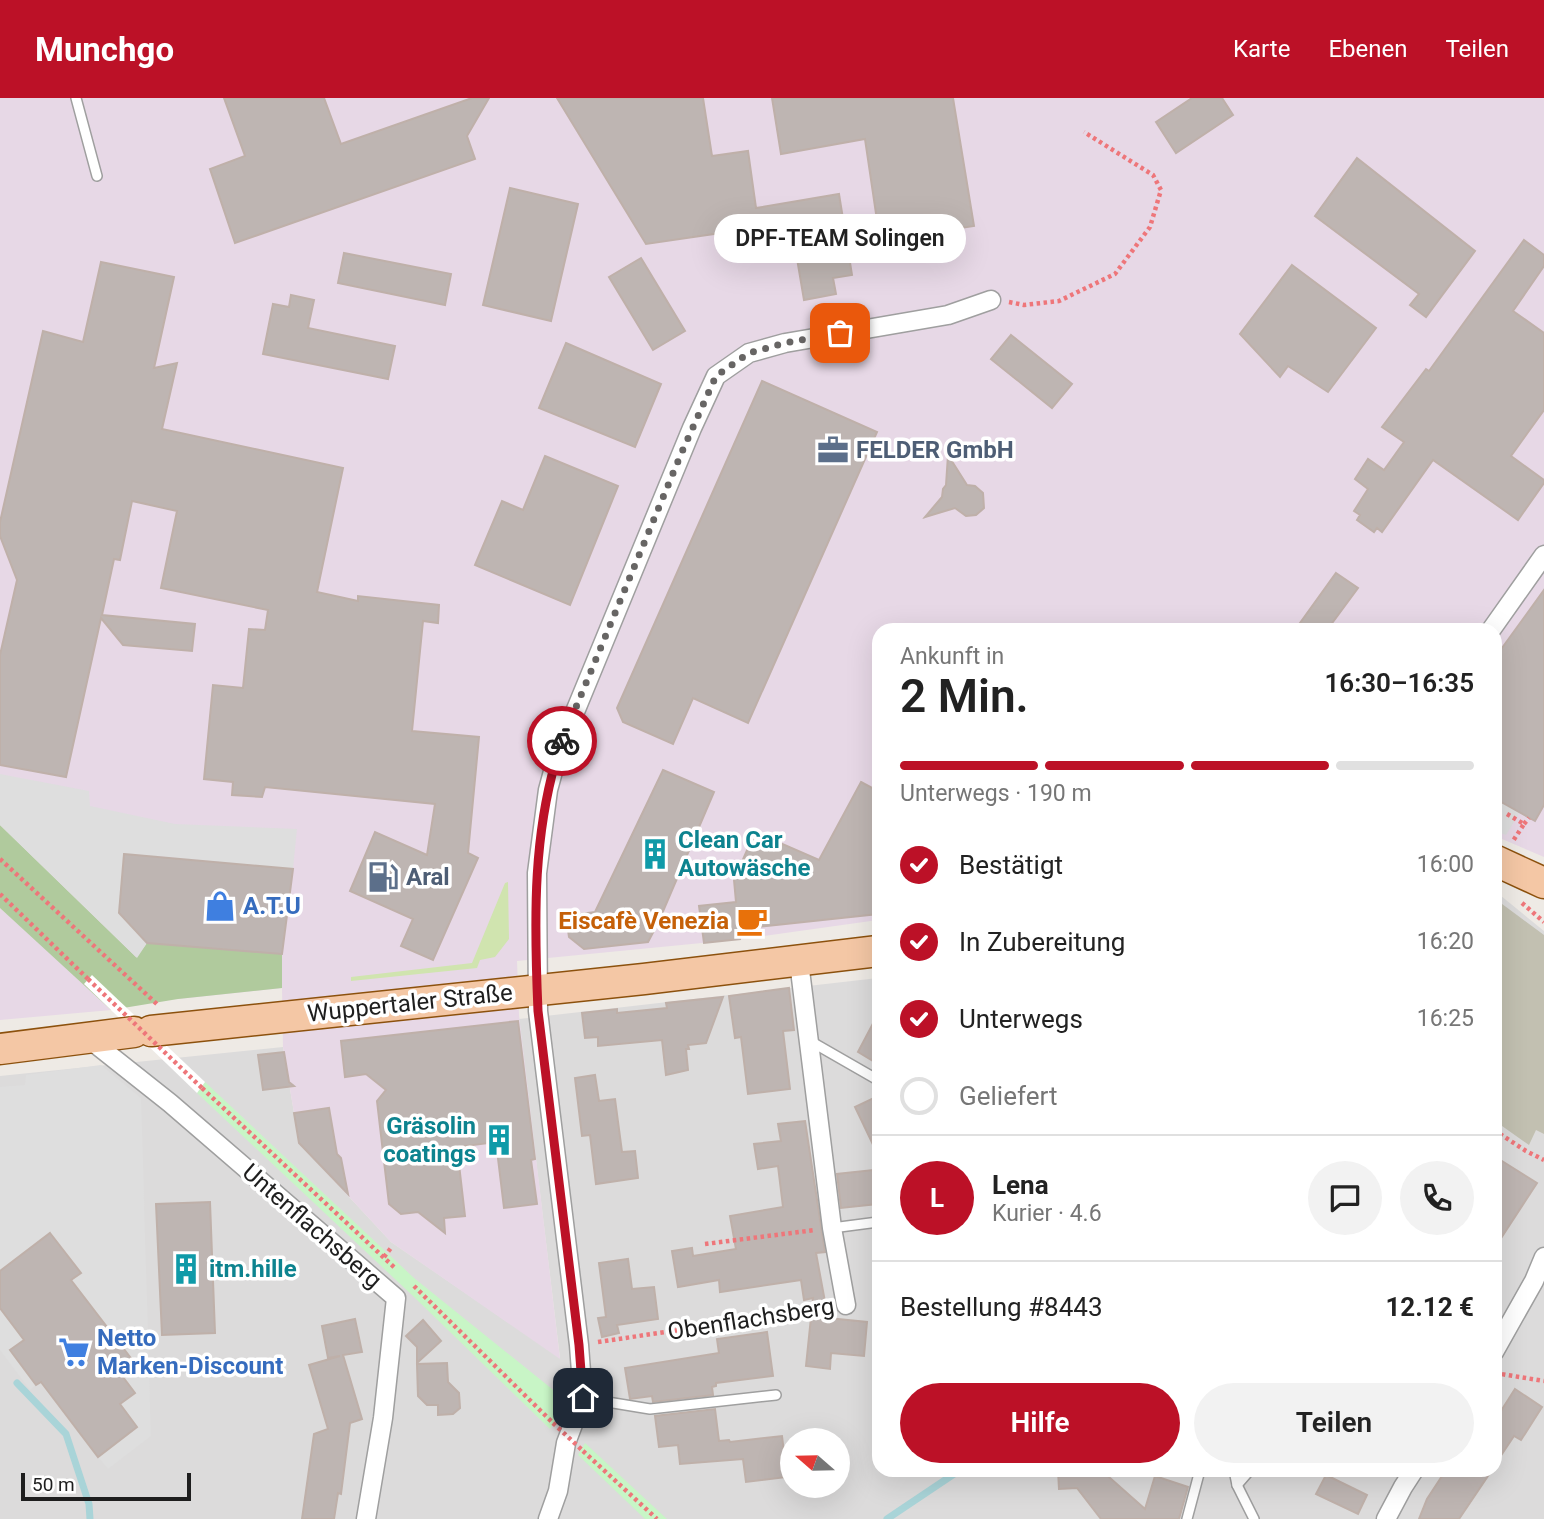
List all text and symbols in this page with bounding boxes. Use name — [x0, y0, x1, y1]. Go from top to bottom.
text: Munchgo — [35, 30, 174, 69]
text: Karte — [1233, 35, 1290, 63]
text: Ebenen — [1328, 35, 1407, 63]
text: Teilen — [1445, 35, 1509, 63]
callout: DPF-TEAM Solingen — [714, 214, 966, 263]
text: DPF-TEAM Solingen — [735, 225, 945, 252]
pin — [810, 303, 870, 363]
icon: bag — [821, 314, 859, 352]
office icon: FELDER GmbH — [816, 433, 850, 467]
place label: FELDER GmbH — [856, 436, 1014, 464]
text: Ankunft in — [900, 643, 1004, 670]
text: 16:30–16:35 — [1324, 668, 1474, 698]
text: 2 Min. — [900, 669, 1029, 723]
courier — [527, 706, 597, 776]
icon: bike — [543, 722, 581, 760]
text: Unterwegs · 190 m — [900, 780, 1092, 807]
place label: Clean Car Autowäsche — [678, 826, 811, 882]
building icon: Clean Car Autowäsche — [638, 837, 672, 871]
icon: check — [900, 846, 938, 884]
text: Bestätigt — [959, 850, 1063, 880]
text: 16:00 — [1417, 851, 1474, 878]
fuel station icon: Aral — [366, 860, 400, 894]
place label: Aral — [406, 863, 450, 891]
shop icon: A.T.U — [203, 889, 237, 923]
place label: A.T.U — [243, 892, 301, 920]
cafe icon: Eiscafè Venezia — [735, 904, 769, 938]
place label: Eiscafè Venezia — [558, 907, 729, 935]
icon: check — [900, 923, 938, 961]
text: In Zubereitung — [959, 927, 1125, 957]
text: 16:20 — [1417, 928, 1474, 955]
street label: Wuppertaler Straße — [306, 978, 514, 1028]
icon: check — [900, 1000, 938, 1038]
text: Unterwegs — [959, 1004, 1083, 1034]
text: 16:25 — [1417, 1005, 1474, 1032]
text: Geliefert — [959, 1081, 1057, 1111]
place label: Gräsolin coatings — [383, 1112, 476, 1168]
building icon: Gräsolin coatings — [482, 1123, 516, 1157]
street label: Untenflachsberg — [237, 1158, 387, 1294]
button: chat — [1308, 1161, 1382, 1235]
button: phone — [1400, 1161, 1474, 1235]
text: Lena — [992, 1170, 1049, 1200]
text: L — [930, 1183, 944, 1213]
text: Kurier · 4.6 — [992, 1200, 1102, 1227]
building icon: itm.hille — [169, 1252, 203, 1286]
place label: itm.hille — [209, 1255, 297, 1283]
street label: Obenflachsberg — [666, 1292, 836, 1346]
text: Bestellung #8443 — [900, 1292, 1103, 1322]
text: 12.12 € — [1385, 1292, 1474, 1322]
place label: Netto Marken-Discount — [97, 1324, 283, 1380]
supermarket icon: Netto Marken-Discount — [57, 1335, 91, 1369]
pin — [553, 1368, 613, 1428]
icon: home — [564, 1379, 602, 1417]
button: Hilfe — [900, 1383, 1180, 1463]
button: Teilen — [1194, 1383, 1474, 1463]
north arrow — [780, 1428, 850, 1498]
map controls — [780, 1428, 850, 1498]
scale bar — [21, 1470, 191, 1502]
text: 50 m — [32, 1473, 75, 1496]

